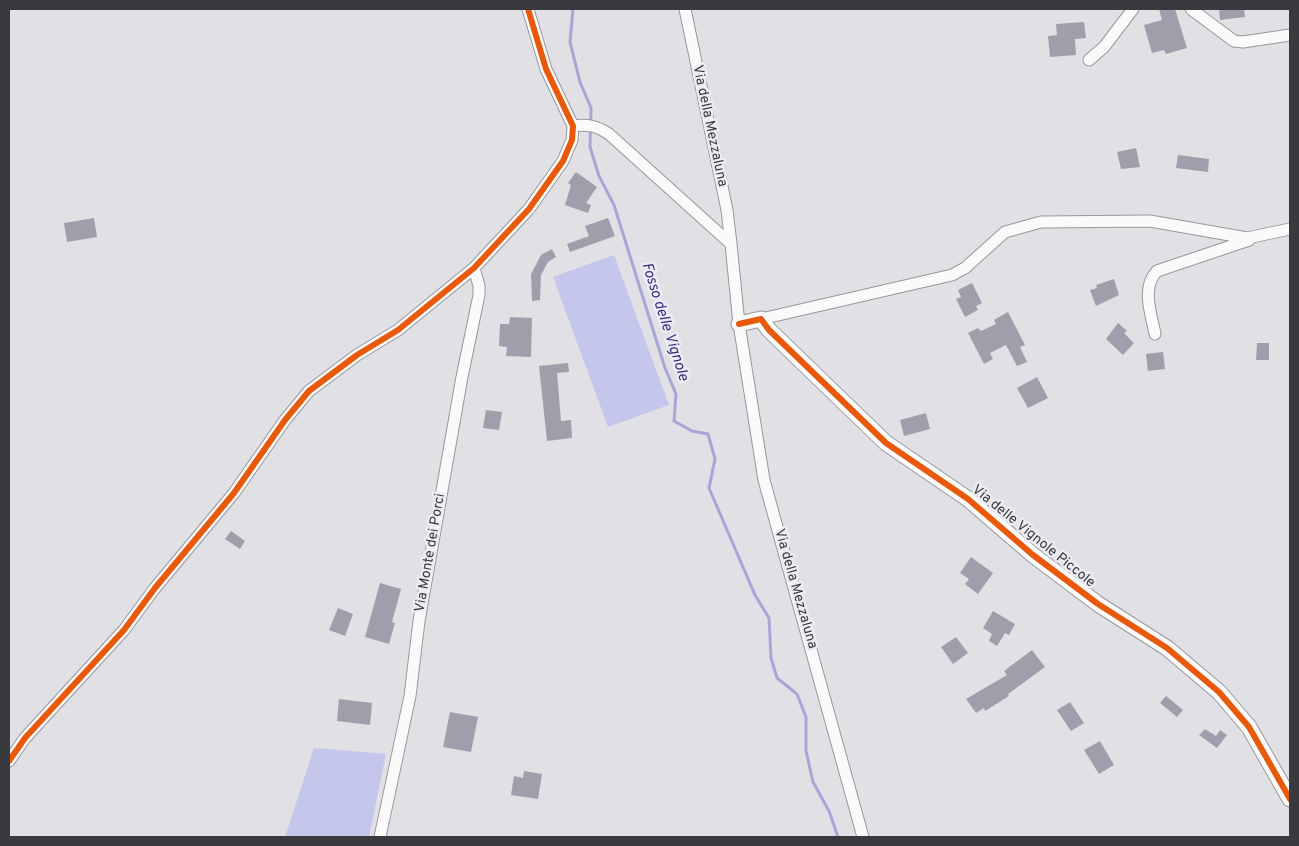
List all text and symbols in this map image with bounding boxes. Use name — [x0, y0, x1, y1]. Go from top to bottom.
street label: Via della Mezzaluna — [688, 64, 730, 188]
water label: Fosso delle Vignole — [636, 261, 692, 383]
street label: Via delle Vignole Piccole — [968, 482, 1098, 592]
street label: Via Monte dei Porci — [412, 492, 450, 614]
street label: Via della Mezzaluna — [770, 527, 820, 651]

